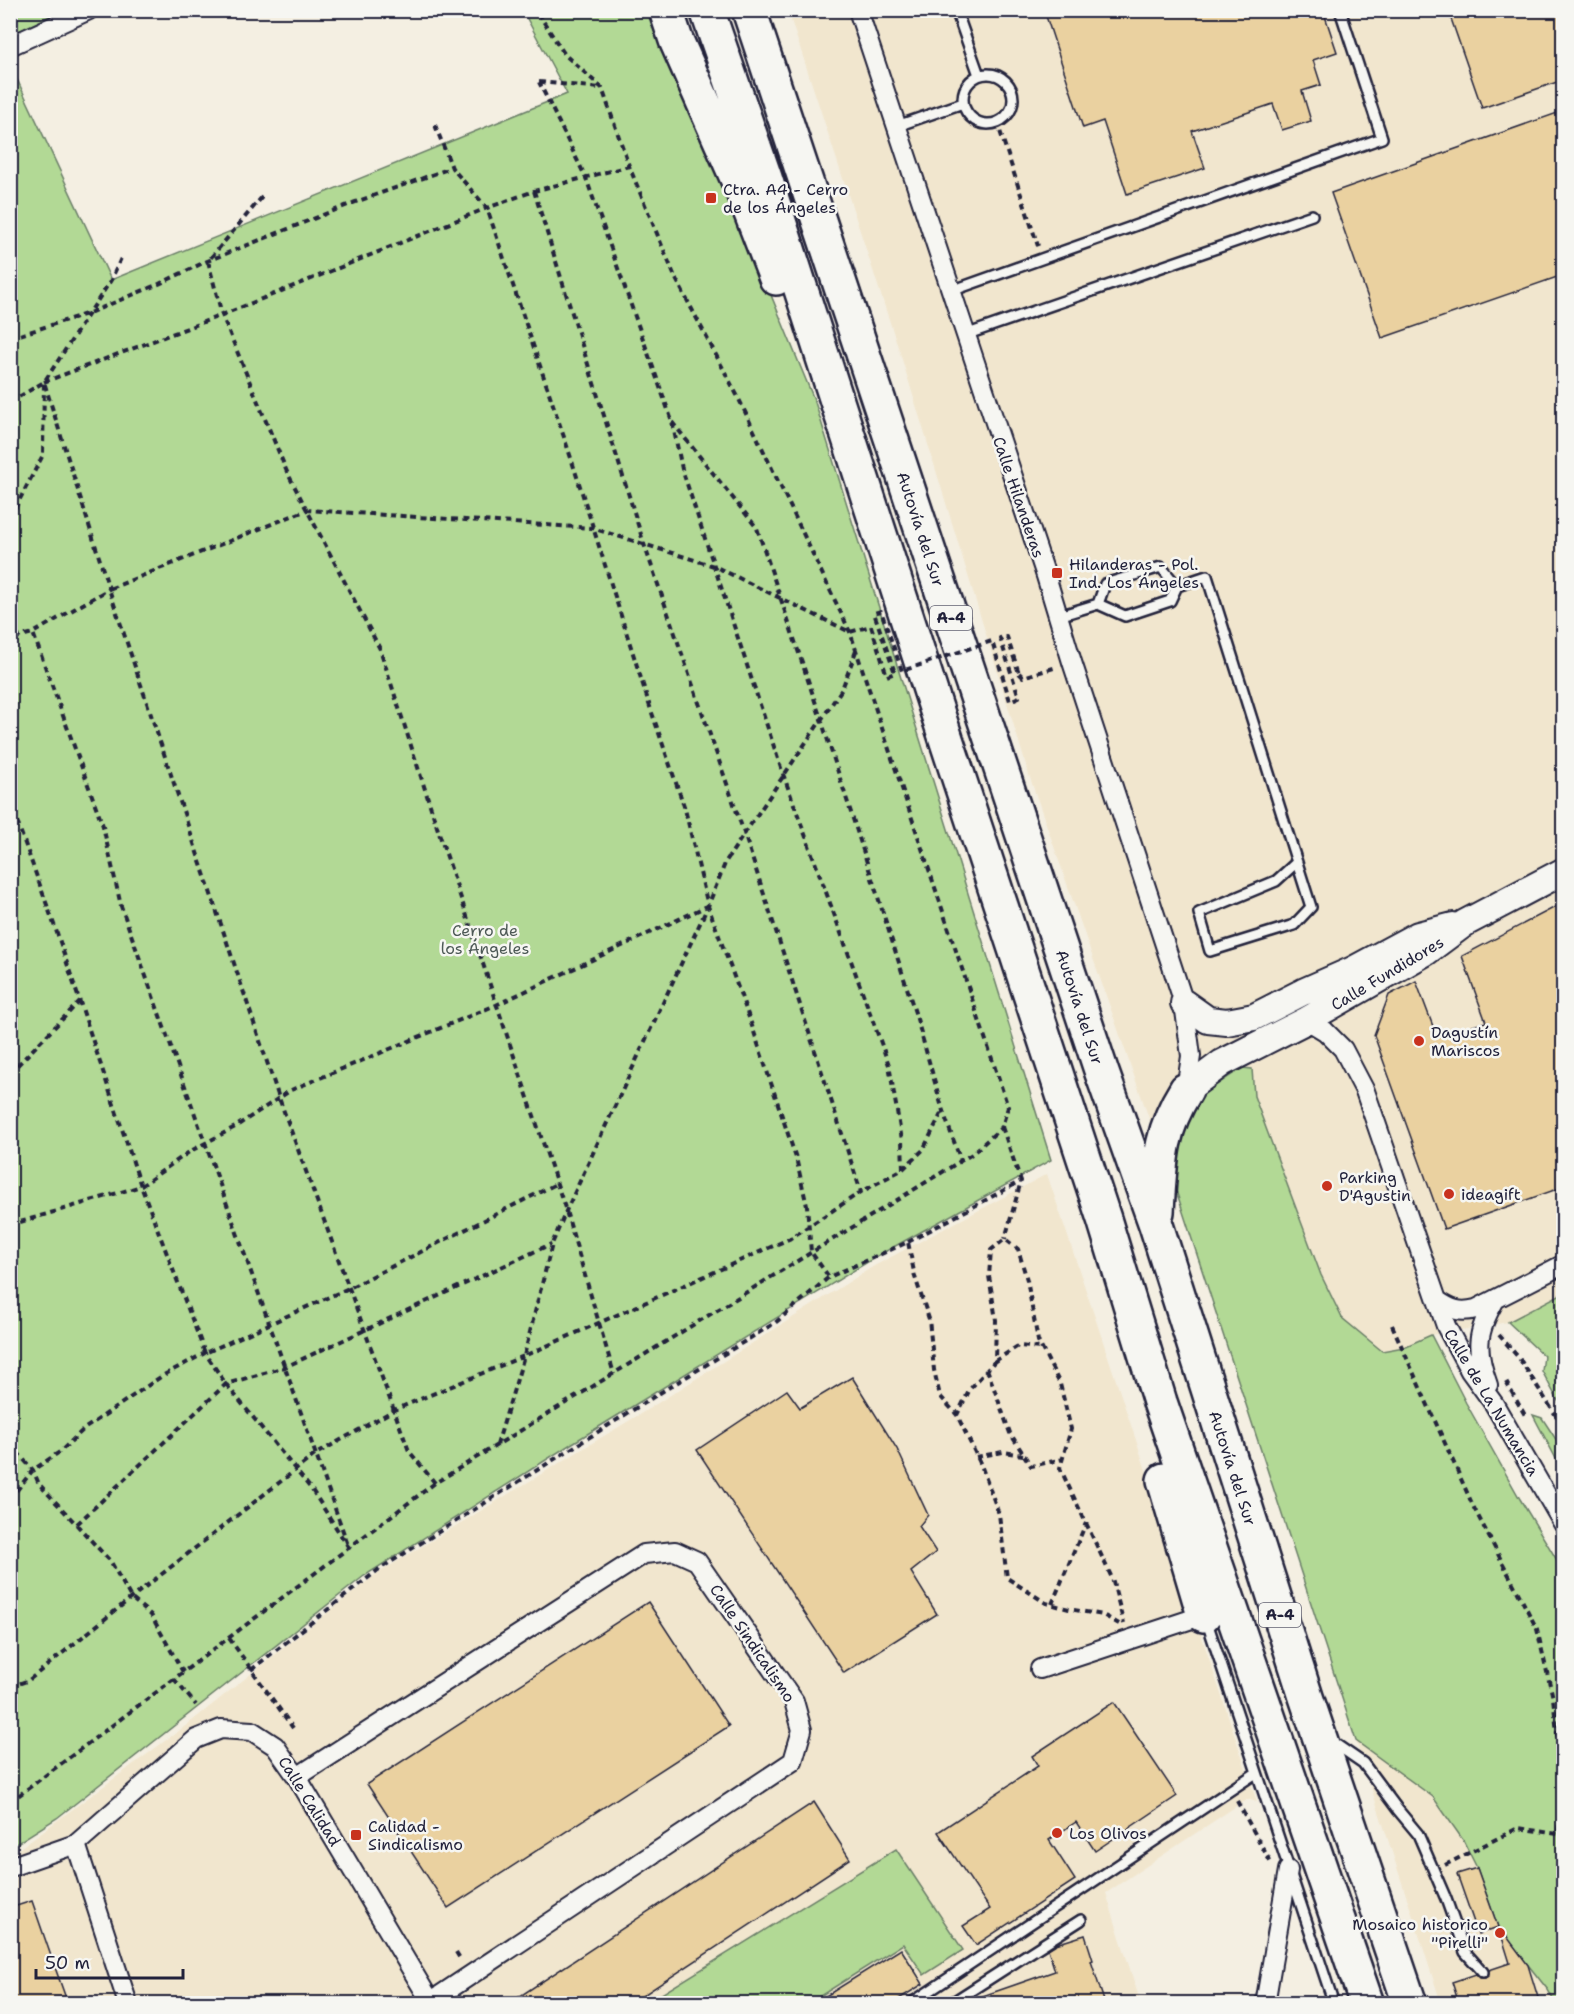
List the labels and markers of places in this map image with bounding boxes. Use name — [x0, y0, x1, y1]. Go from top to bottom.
place label: Ctra. A4 - Cerro de los Ángeles — [723, 179, 848, 218]
marker: Ctra. A4 - Cerro de los Ángeles — [704, 191, 718, 205]
place label: Hilanderas - Pol. Ind. Los Ángeles — [1069, 554, 1199, 593]
marker: Hilanderas - Pol. Ind. Los Ángeles — [1050, 566, 1064, 580]
place label: Dagustín Mariscos — [1431, 1022, 1500, 1061]
marker: Dagustín Mariscos — [1412, 1034, 1426, 1048]
place label: Parking D'Agustin — [1339, 1167, 1411, 1206]
marker: Parking D'Agustin — [1320, 1179, 1334, 1193]
place label: ideagift — [1461, 1184, 1521, 1205]
marker: ideagift — [1442, 1187, 1456, 1201]
place label: Calidad - Sindicalismo — [368, 1816, 463, 1855]
place label: Los Olivos — [1069, 1823, 1147, 1844]
marker: Los Olivos — [1050, 1826, 1064, 1840]
marker: Calidad - Sindicalismo — [349, 1828, 363, 1842]
place label: Mosaico historico "Pirelli" — [1352, 1914, 1488, 1953]
marker: Mosaico historico "Pirelli" — [1493, 1926, 1507, 1940]

